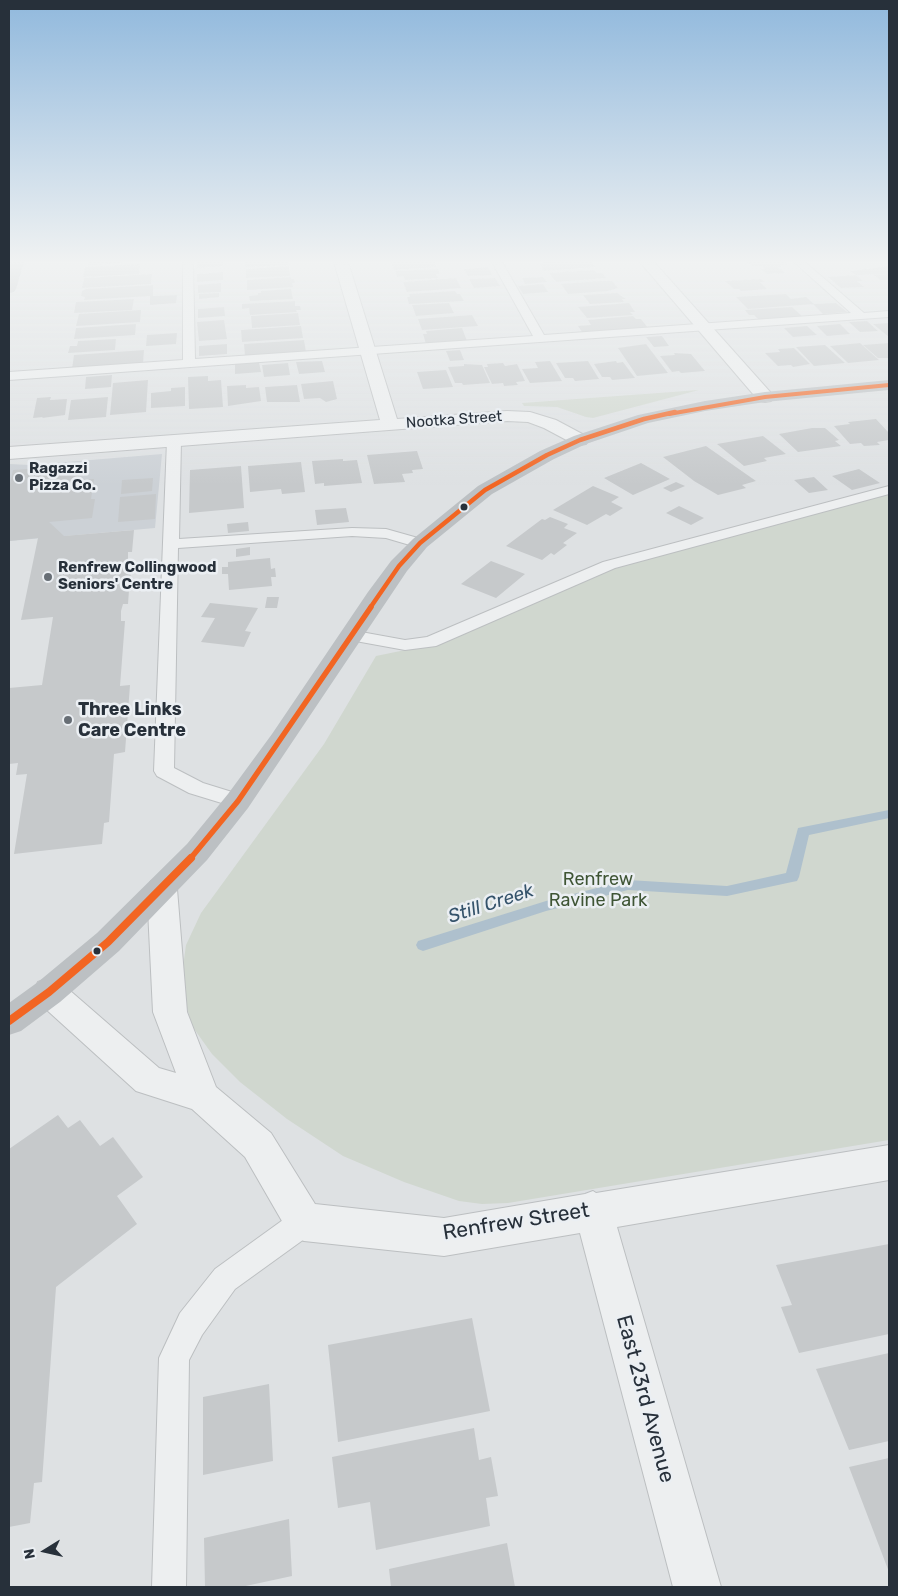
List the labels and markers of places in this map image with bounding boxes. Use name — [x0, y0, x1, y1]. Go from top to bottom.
place label: Ragazzi Pizza Co. — [29, 460, 96, 495]
marker: Ragazzi Pizza Co. — [13, 472, 25, 484]
unlabelled marker — [459, 502, 469, 512]
place label: Renfrew Collingwood Seniors' Centre — [58, 559, 216, 594]
marker: Renfrew Collingwood Seniors' Centre — [42, 571, 54, 583]
place label: Three Links Care Centre — [78, 699, 186, 742]
marker: Three Links Care Centre — [62, 714, 74, 726]
unlabelled marker — [92, 946, 102, 956]

